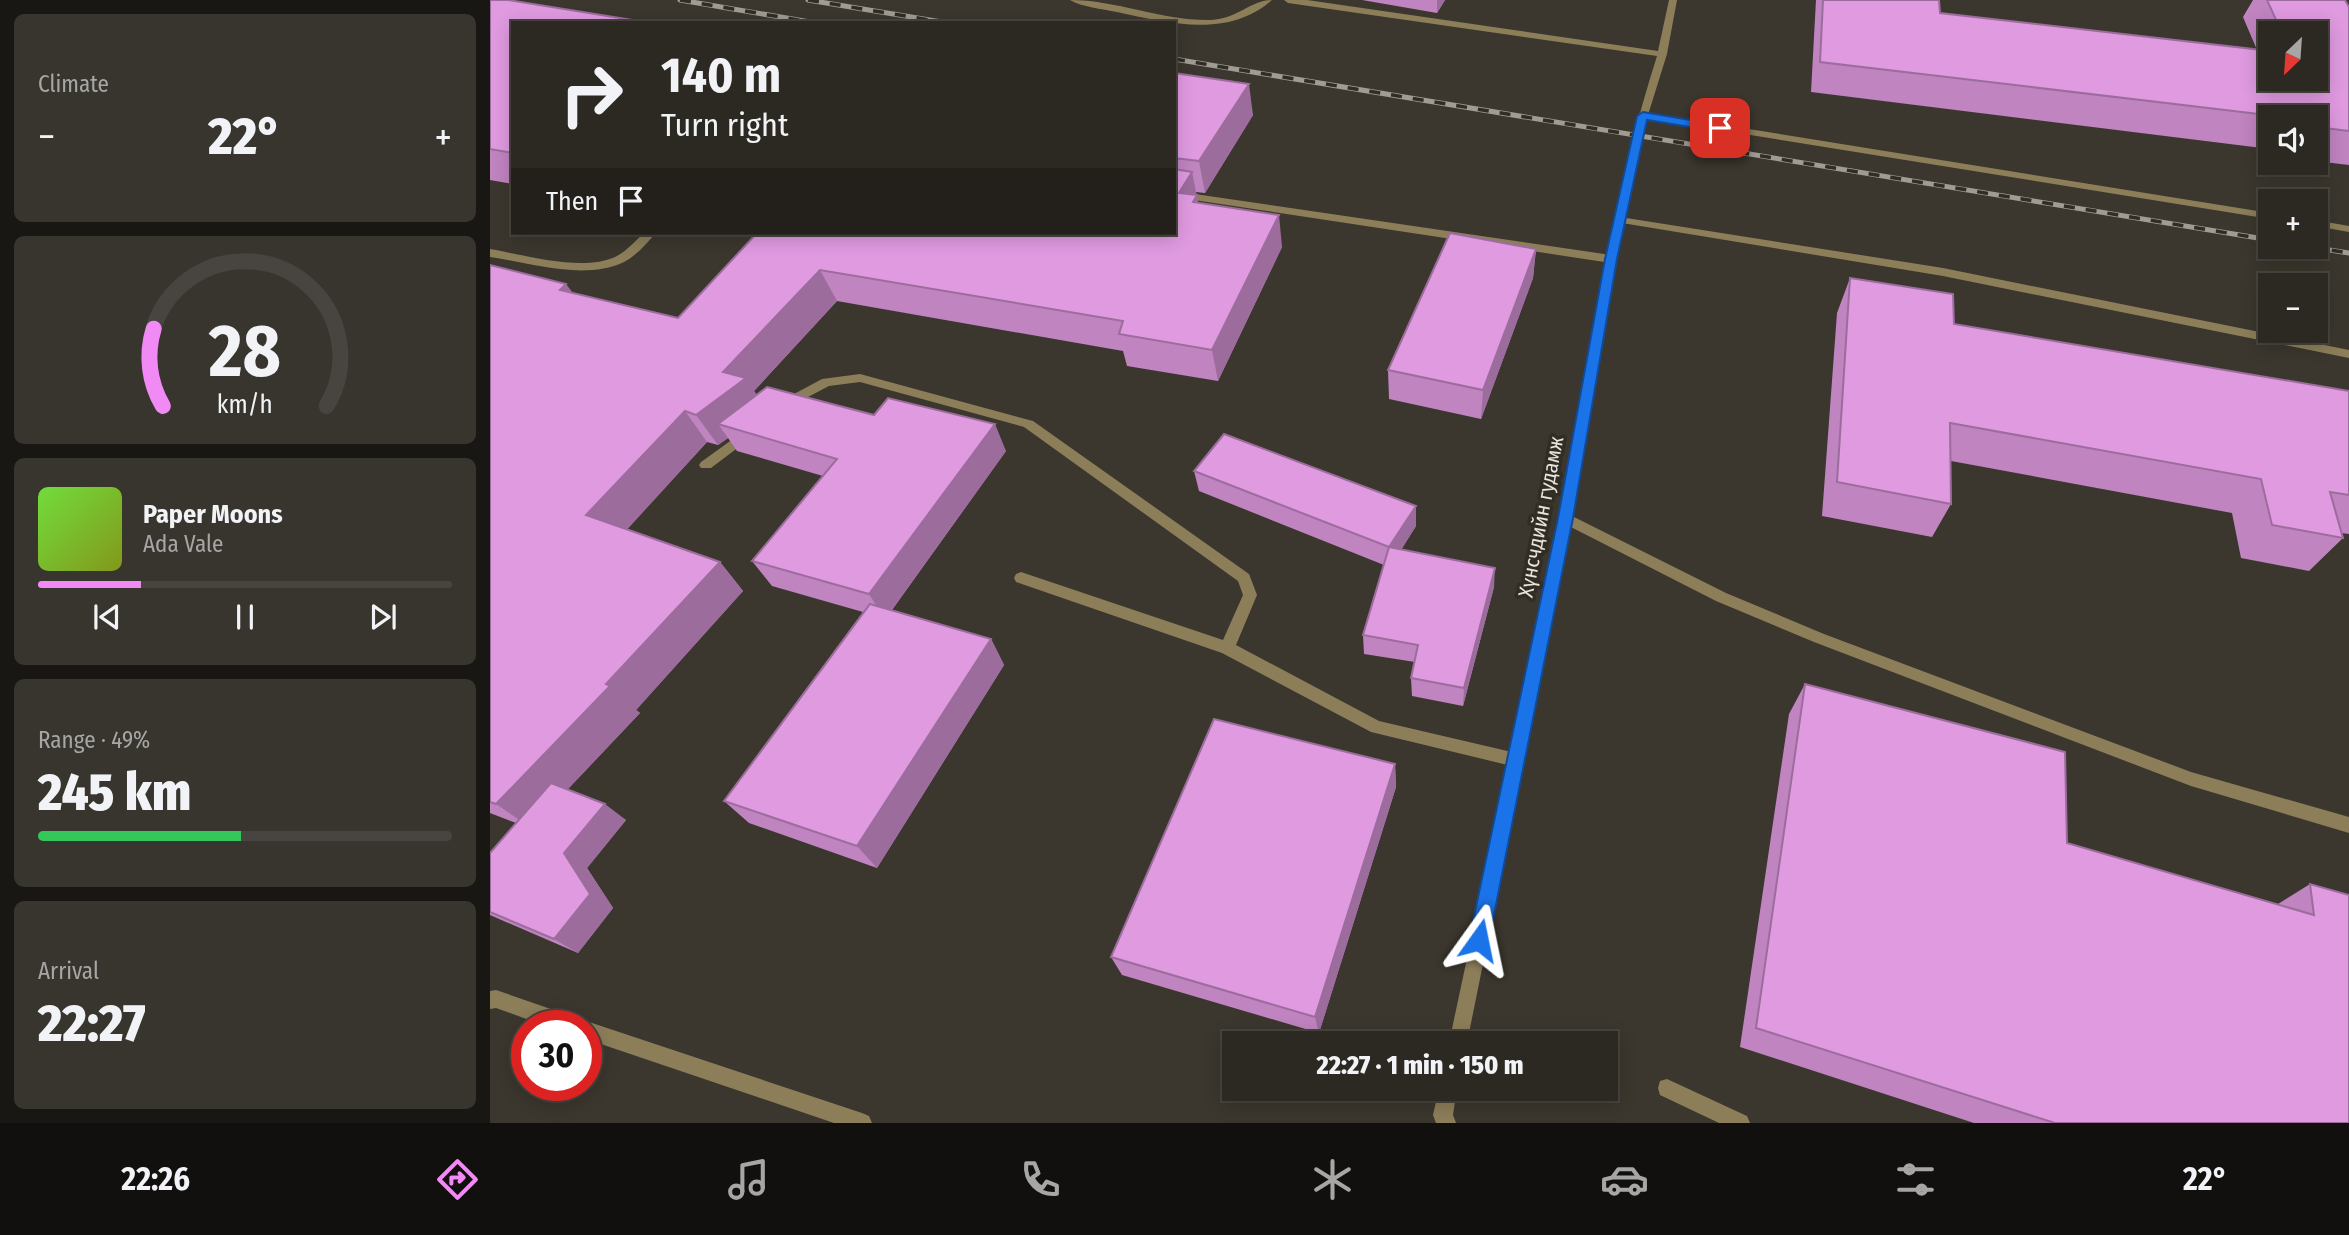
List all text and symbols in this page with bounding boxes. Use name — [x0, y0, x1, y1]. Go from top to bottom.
north arrow — [2258, 21, 2328, 91]
map controls — [2258, 21, 2328, 343]
text: 140 m — [661, 46, 781, 105]
icon: right — [546, 49, 637, 140]
text: Climate — [38, 70, 109, 98]
pin — [1690, 98, 1750, 158]
text: 22° — [208, 105, 282, 168]
button: sound — [2258, 105, 2328, 175]
text: Turn right — [661, 106, 788, 144]
icon: arrive — [1701, 109, 1739, 147]
text: − — [38, 114, 55, 160]
text: + — [435, 114, 452, 160]
icon: arrive — [612, 182, 650, 220]
text: Then — [546, 186, 598, 217]
button: + — [2258, 189, 2328, 259]
button: − — [2258, 273, 2328, 343]
text: 28 — [208, 308, 281, 395]
text: km/h — [217, 389, 273, 419]
street label: Хүнсчдийн гудамж — [1513, 434, 1569, 600]
text: Paper Moons — [143, 499, 283, 530]
text: Ada Vale — [143, 530, 223, 558]
icon: previous — [88, 598, 126, 636]
icon: pause — [226, 598, 264, 636]
icon: next — [364, 598, 402, 636]
text: Range · 49% — [38, 726, 150, 754]
text: 245 km — [38, 761, 191, 824]
position arrow — [1442, 903, 1516, 977]
text: Arrival — [38, 957, 99, 985]
text: 22:27 — [38, 992, 146, 1055]
speed limit sign: 30 — [511, 1010, 602, 1101]
text: 22:27 · 1 min · 150 m — [1317, 1050, 1523, 1081]
icon: directions — [433, 1155, 482, 1204]
icon: music — [724, 1155, 773, 1204]
icon: phone — [1016, 1155, 1065, 1204]
icon: climate — [1308, 1155, 1357, 1204]
icon: car — [1600, 1155, 1649, 1204]
icon: filters — [1891, 1155, 1940, 1204]
text: 22:26 — [121, 1160, 190, 1198]
text: 22° — [2183, 1160, 2228, 1198]

